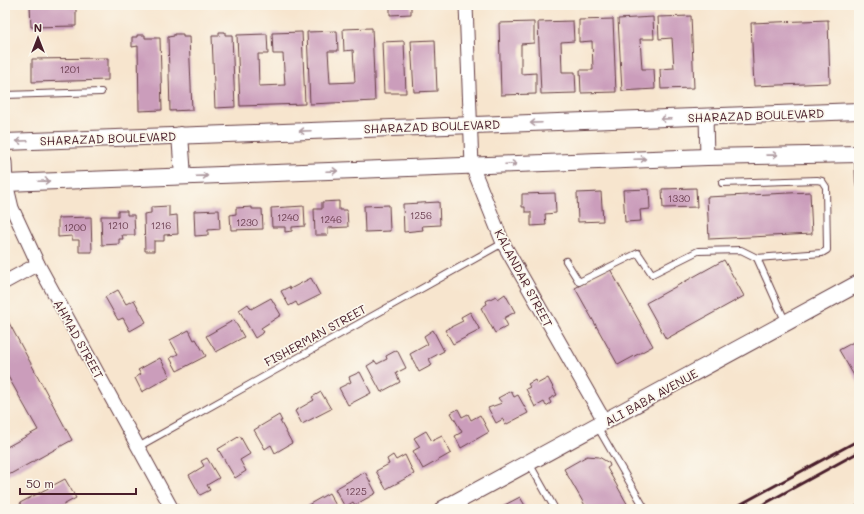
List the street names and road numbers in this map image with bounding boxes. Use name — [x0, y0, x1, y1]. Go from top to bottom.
street label: SHARAZAD BOULEVARD — [688, 105, 824, 125]
street label: SHARAZAD BOULEVARD — [364, 116, 500, 136]
street label: SHARAZAD BOULEVARD — [40, 128, 176, 148]
street label: KALANDAR STREET — [491, 226, 557, 330]
street label: AHMAD STREET — [51, 296, 108, 382]
street label: FISHERMAN STREET — [261, 300, 369, 370]
street label: ALI BABA AVENUE — [602, 365, 700, 429]

